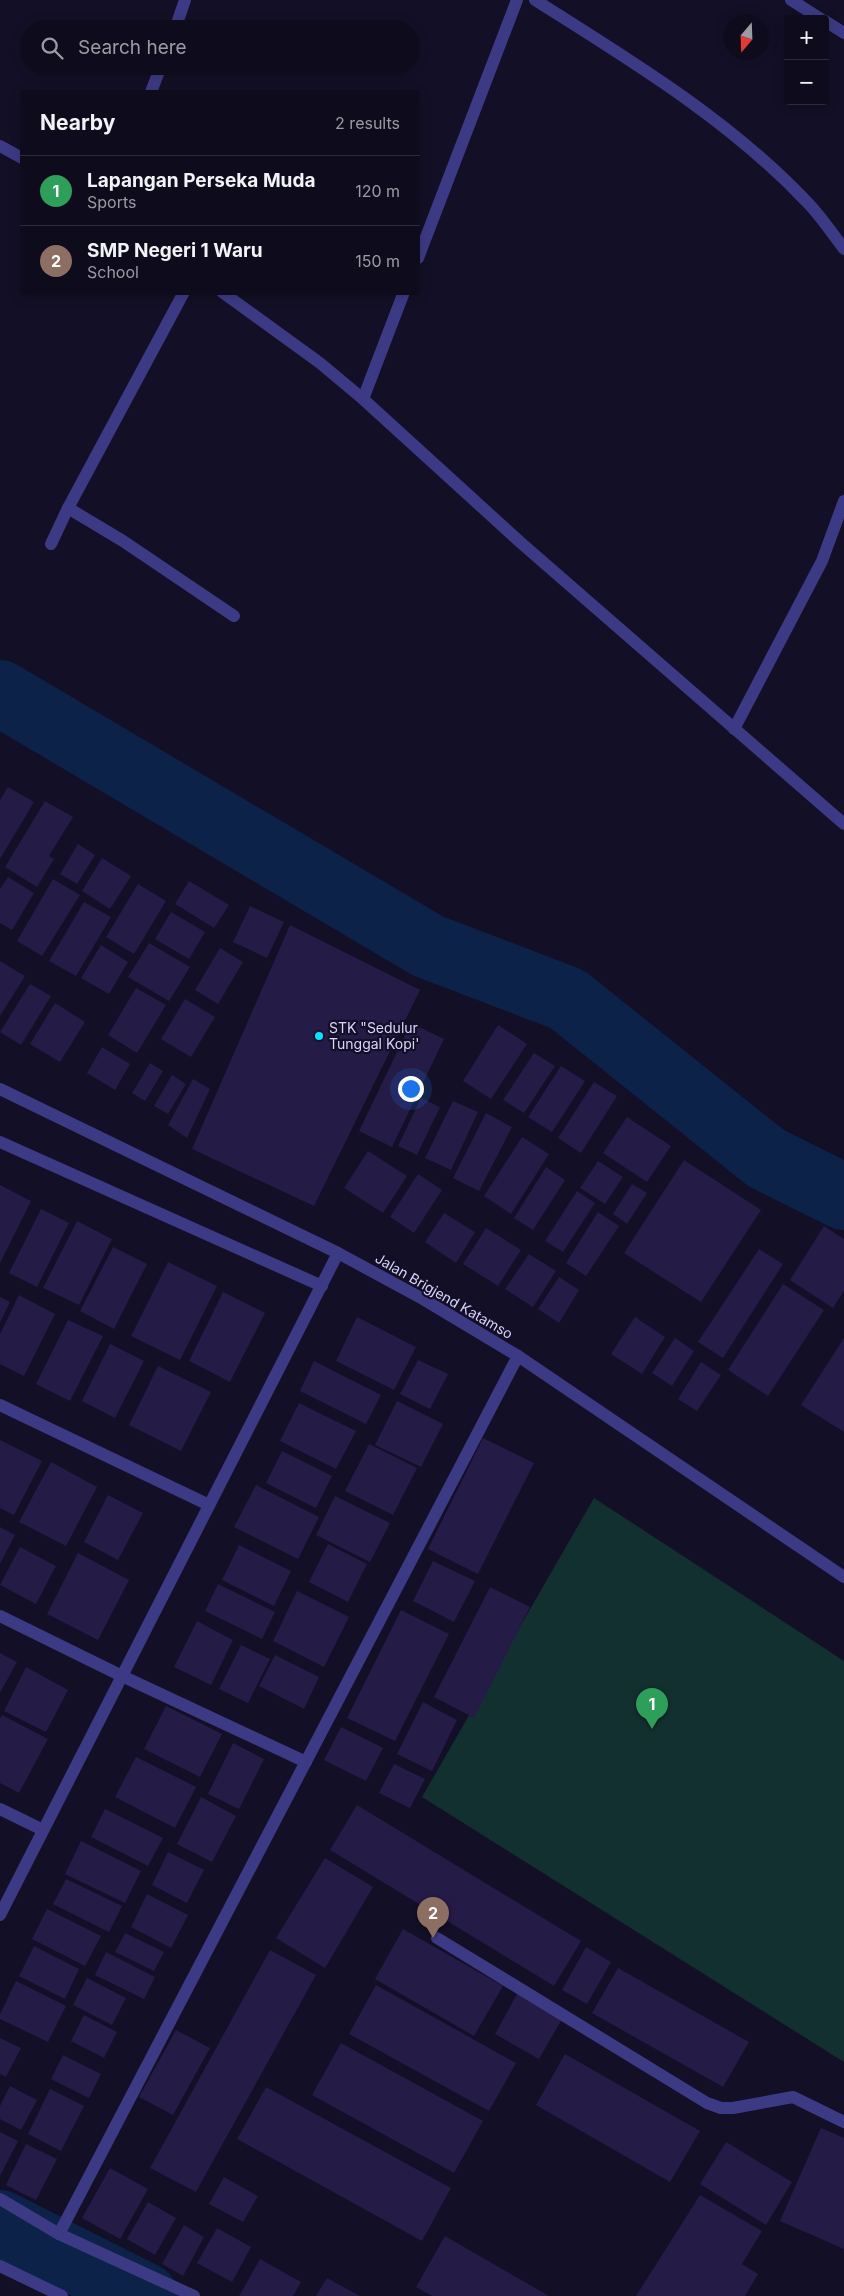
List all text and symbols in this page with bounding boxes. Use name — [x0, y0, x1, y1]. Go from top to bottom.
north arrow — [724, 15, 769, 60]
map controls — [784, 15, 829, 105]
button: + — [784, 15, 829, 60]
search box — [20, 20, 420, 75]
icon: search — [38, 34, 66, 62]
text: Search here — [78, 36, 187, 59]
button: − — [784, 60, 829, 105]
text: Nearby — [40, 110, 115, 135]
text: 2 results — [335, 113, 400, 133]
text: Lapangan Perseka Muda — [87, 169, 315, 192]
text: 1 — [53, 181, 59, 201]
text: 120 m — [355, 181, 400, 201]
text: Sports — [87, 192, 136, 212]
text: SMP Negeri 1 Waru — [87, 239, 263, 262]
text: 2 — [51, 251, 61, 271]
text: 150 m — [355, 251, 400, 271]
text: School — [87, 262, 139, 282]
place label: STK "Sedulur Tunggal Kopi' — [329, 1019, 419, 1052]
marker: STK "Sedulur Tunggal Kopi' — [313, 1030, 325, 1042]
your location — [398, 1076, 424, 1102]
street label: Jalan Brigjend Katamso — [372, 1249, 516, 1342]
pin: 1 — [636, 1688, 668, 1729]
pin: 2 — [417, 1897, 449, 1938]

